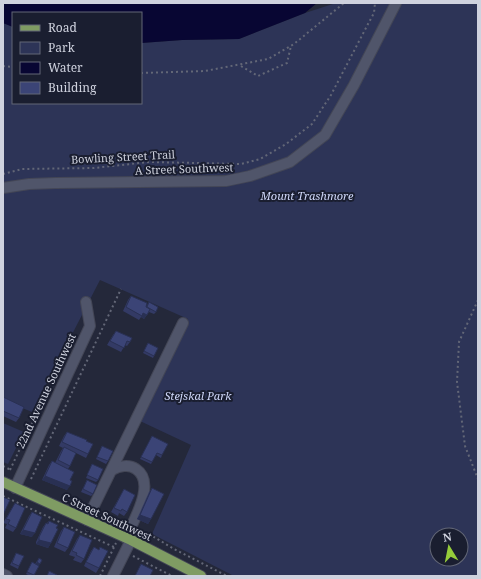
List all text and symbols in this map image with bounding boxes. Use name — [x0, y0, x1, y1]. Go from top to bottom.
legend — [12, 12, 142, 104]
text: Road — [48, 19, 78, 36]
text: Park — [48, 39, 76, 56]
text: Water — [48, 59, 83, 76]
text: Building — [48, 79, 97, 96]
street label: Bowling Street Trail — [71, 146, 176, 167]
street label: A Street Southwest — [134, 159, 234, 178]
park label: Mount Trashmore — [260, 188, 354, 203]
street label: 22nd Avenue Southwest — [12, 331, 79, 451]
park label: Stejskal Park — [164, 388, 232, 403]
street label: C Street Southwest — [60, 489, 155, 544]
north arrow — [429, 527, 469, 567]
text: N — [442, 528, 453, 545]

